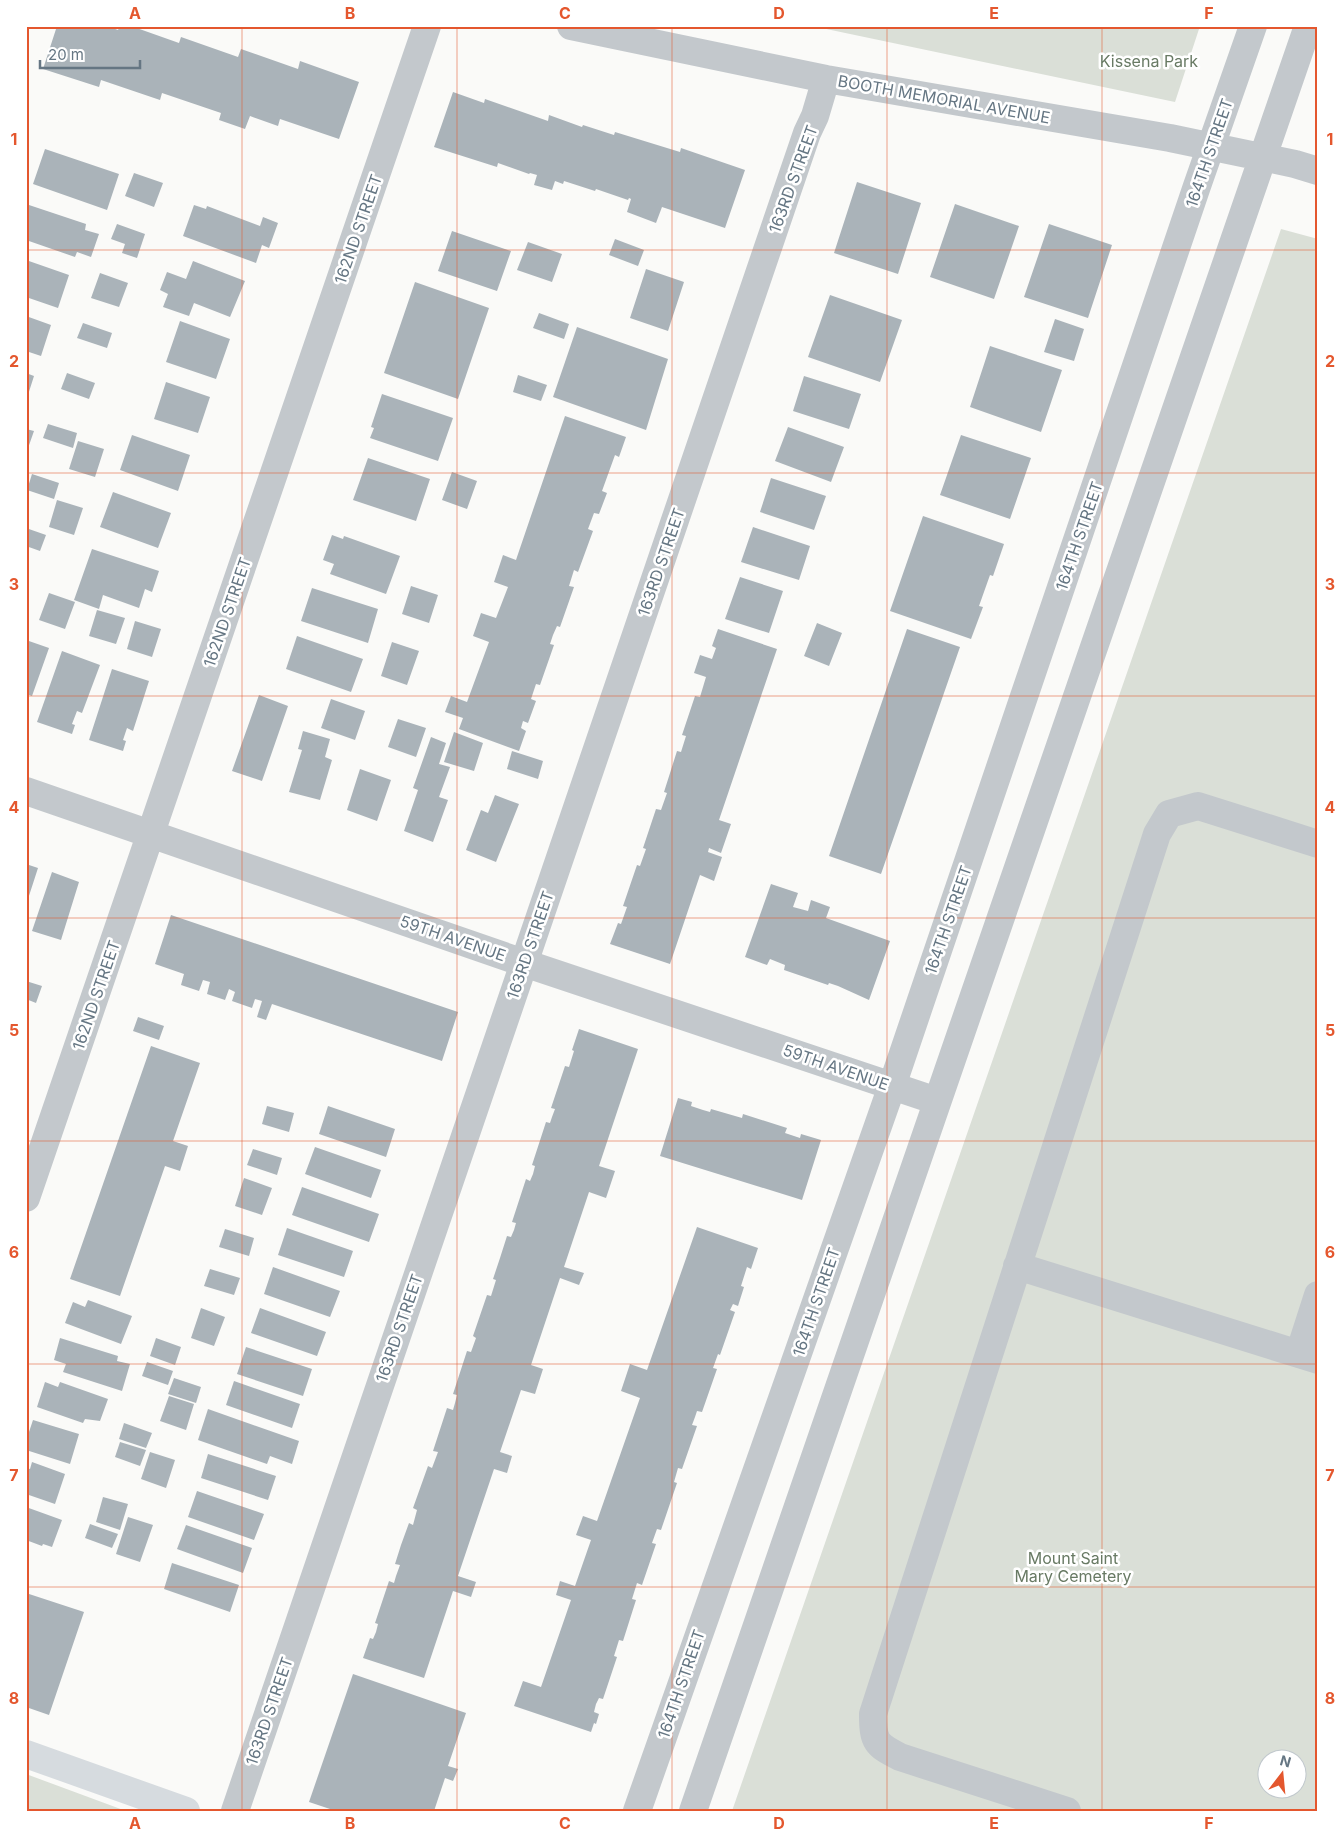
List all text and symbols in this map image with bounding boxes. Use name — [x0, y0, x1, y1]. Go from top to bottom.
text: A — [129, 3, 141, 23]
text: B — [345, 3, 355, 23]
text: C — [559, 3, 571, 23]
text: D — [773, 3, 785, 23]
text: E — [989, 3, 999, 23]
text: F — [1204, 3, 1214, 23]
scale bar — [40, 38, 140, 70]
text: 20 m — [48, 45, 84, 64]
park label: Kissena Park — [1100, 51, 1198, 71]
street label: BOOTH MEMORIAL AVENUE — [836, 70, 1052, 128]
street label: 164TH STREET — [1181, 96, 1237, 210]
street label: 163RD STREET — [764, 122, 822, 236]
text: 1 — [11, 129, 17, 149]
text: 1 — [1327, 129, 1333, 149]
street label: 162ND STREET — [330, 171, 386, 287]
text: 2 — [9, 351, 19, 371]
text: 2 — [1325, 351, 1335, 371]
street label: 164TH STREET — [1051, 479, 1107, 593]
street label: 163RD STREET — [633, 505, 689, 619]
street label: 162ND STREET — [199, 554, 255, 670]
text: 3 — [9, 574, 19, 594]
text: 3 — [1325, 574, 1335, 594]
text: 4 — [9, 797, 20, 817]
text: 4 — [1325, 797, 1336, 817]
street label: 164TH STREET — [920, 863, 976, 977]
street label: 163RD STREET — [502, 888, 558, 1002]
street label: 59TH AVENUE — [397, 911, 509, 965]
street label: 162ND STREET — [68, 937, 124, 1053]
text: 5 — [9, 1020, 19, 1040]
text: 5 — [1325, 1020, 1335, 1040]
street label: 59TH AVENUE — [780, 1040, 892, 1094]
text: 6 — [9, 1242, 19, 1262]
text: 6 — [1325, 1242, 1335, 1262]
street label: 164TH STREET — [788, 1245, 844, 1359]
street label: 163RD STREET — [371, 1271, 427, 1385]
text: 7 — [9, 1465, 19, 1485]
text: 7 — [1325, 1465, 1335, 1485]
park label: Mount Saint Mary Cemetery — [1014, 1548, 1132, 1586]
street label: 164TH STREET — [653, 1627, 709, 1741]
street label: 163RD STREET — [241, 1654, 297, 1768]
text: 8 — [9, 1688, 19, 1708]
text: 8 — [1325, 1688, 1335, 1708]
north arrow — [1256, 1750, 1306, 1800]
text: N — [1278, 1751, 1293, 1771]
text: A — [129, 1813, 141, 1833]
text: B — [345, 1813, 355, 1833]
text: C — [559, 1813, 571, 1833]
text: D — [773, 1813, 785, 1833]
text: E — [989, 1813, 999, 1833]
text: F — [1204, 1813, 1214, 1833]

